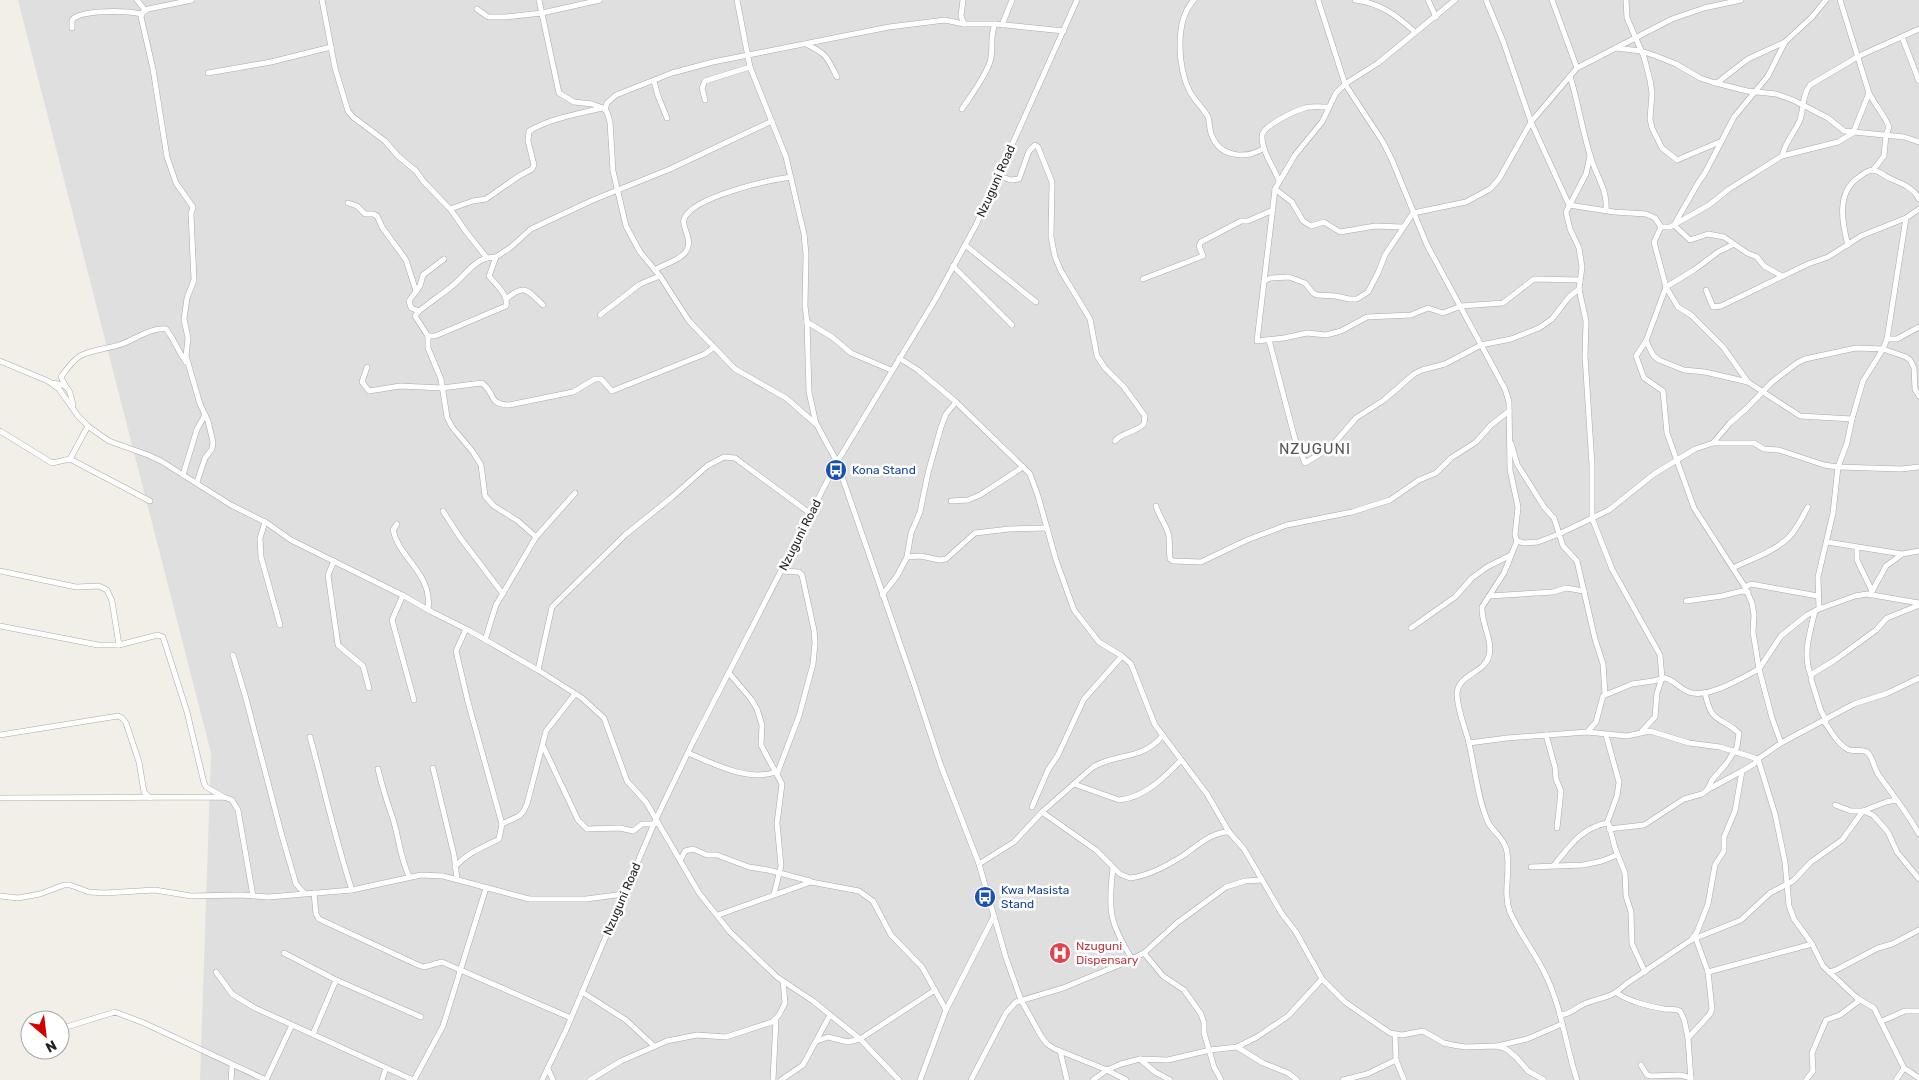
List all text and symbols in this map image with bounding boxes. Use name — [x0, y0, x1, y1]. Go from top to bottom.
street label: Nzuguni Road — [974, 143, 1018, 219]
district label: NZUGUNI — [1279, 440, 1351, 458]
bus stop icon: Kona Stand — [824, 458, 848, 482]
place label: Kona Stand — [852, 463, 916, 477]
street label: Nzuguni Road — [776, 497, 824, 573]
street label: Nzuguni Road — [600, 861, 644, 937]
place label: Kwa Masista Stand — [1001, 883, 1069, 911]
bus stop icon: Kwa Masista Stand — [973, 885, 997, 909]
place label: Nzuguni Dispensary — [1076, 939, 1139, 967]
hospital icon: Nzuguni Dispensary — [1048, 941, 1072, 965]
north arrow — [20, 1010, 70, 1060]
text: N — [42, 1036, 59, 1056]

